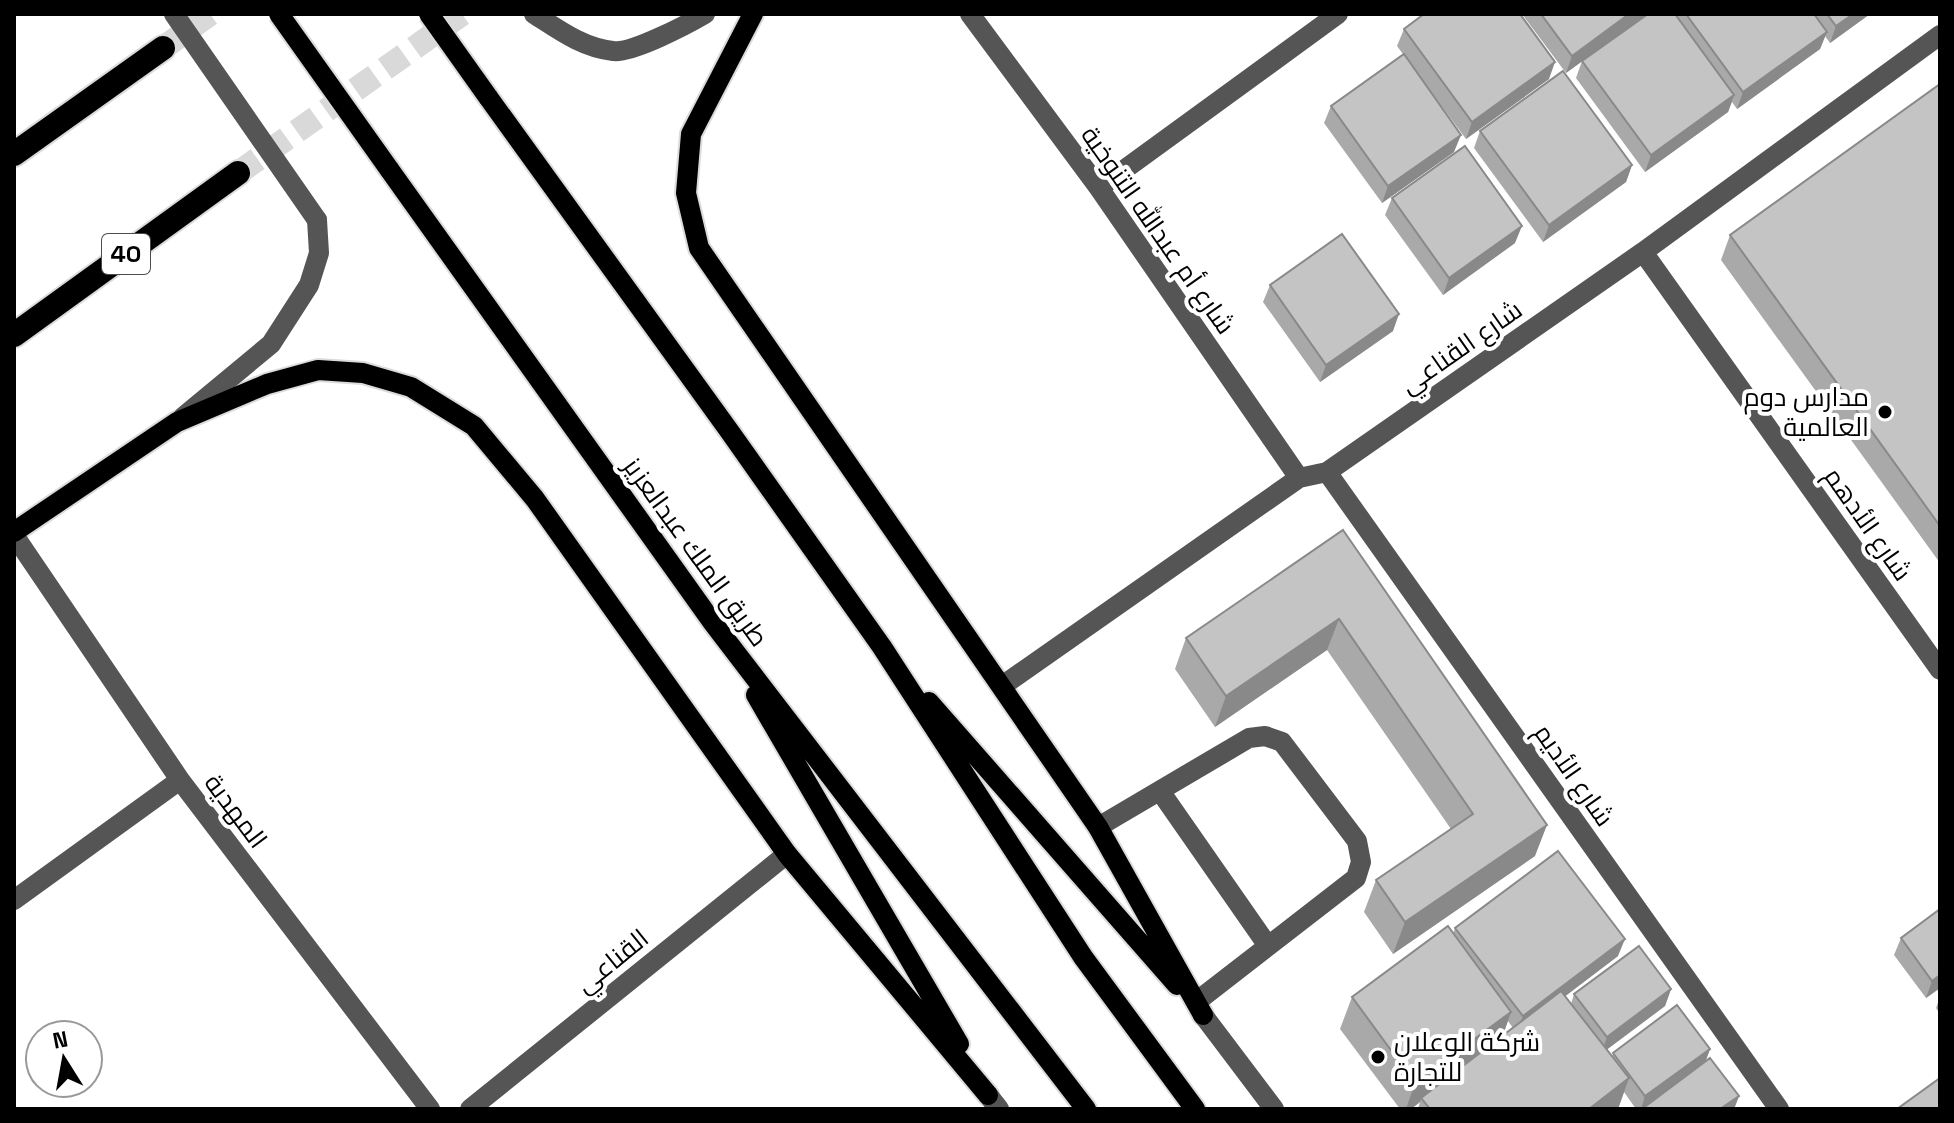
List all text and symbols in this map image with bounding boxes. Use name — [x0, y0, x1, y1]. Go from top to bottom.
street label: شارع أم عبدالله التنوخية — [1073, 119, 1243, 341]
road number: 40 — [102, 234, 150, 274]
street label: شارع القناعي — [1393, 292, 1531, 405]
place label: مدارس دوم العالمية — [1743, 380, 1869, 444]
marker: مدارس دوم العالمية — [1876, 403, 1894, 421]
street label: طريق الملك عبدالعزيز — [615, 449, 776, 653]
street label: شارع الأدهم — [1816, 461, 1920, 588]
street label: شارع الأديم — [1526, 717, 1622, 833]
street label: المهدية — [197, 767, 275, 855]
street label: القناعي — [568, 921, 658, 1004]
north arrow — [24, 1019, 104, 1099]
text: N — [50, 1024, 70, 1055]
place label: شركة الوعلان للتجارة — [1394, 1025, 1540, 1089]
marker: شركة الوعلان للتجارة — [1369, 1048, 1387, 1066]

